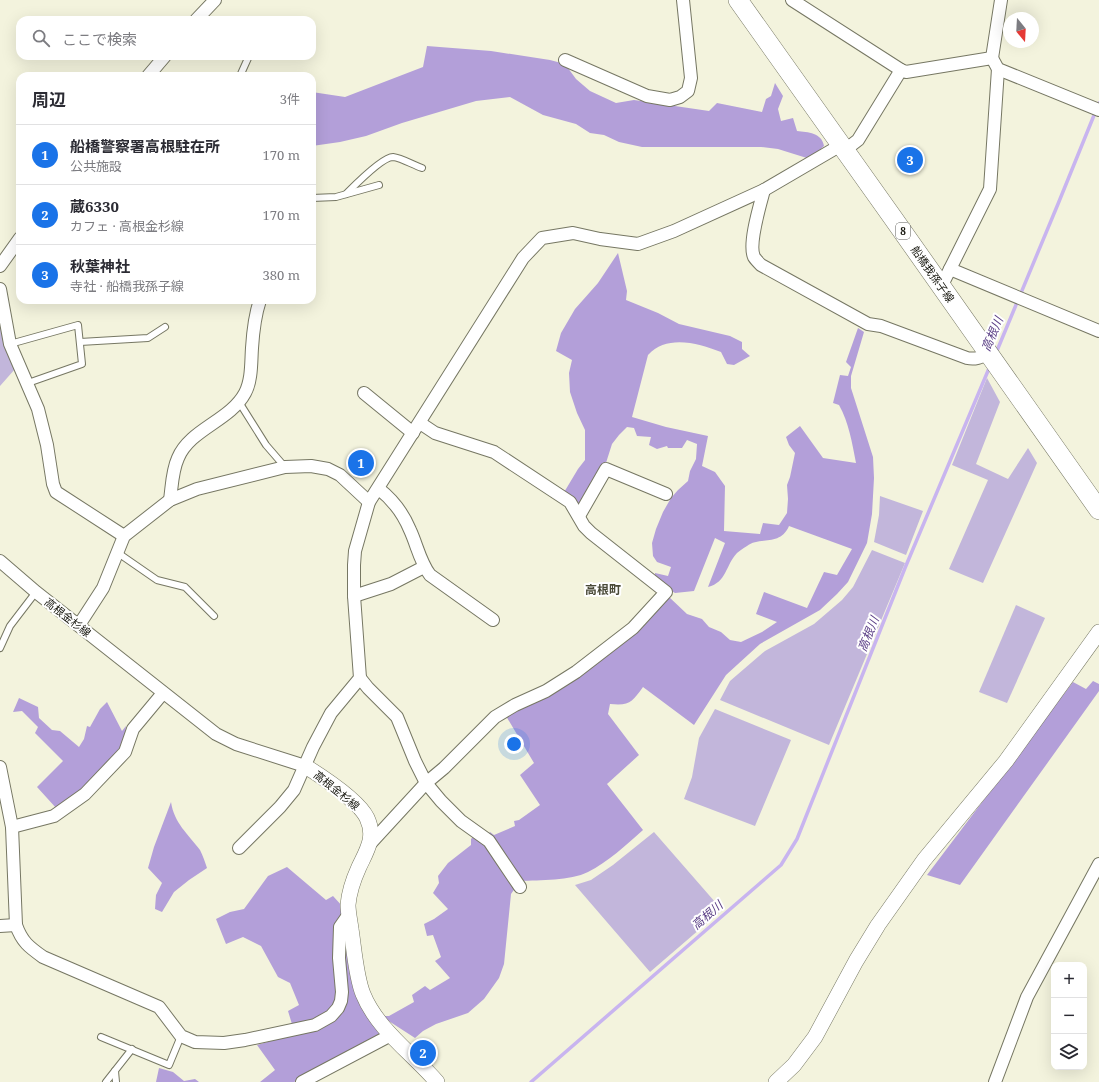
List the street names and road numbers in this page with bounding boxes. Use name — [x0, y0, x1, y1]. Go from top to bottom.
road number: 8 — [896, 223, 910, 239]
street label: 船橋我孫子線 — [908, 243, 958, 305]
street label: 高根金杉線 — [42, 594, 94, 640]
street label: 高根金杉線 — [311, 767, 363, 813]

